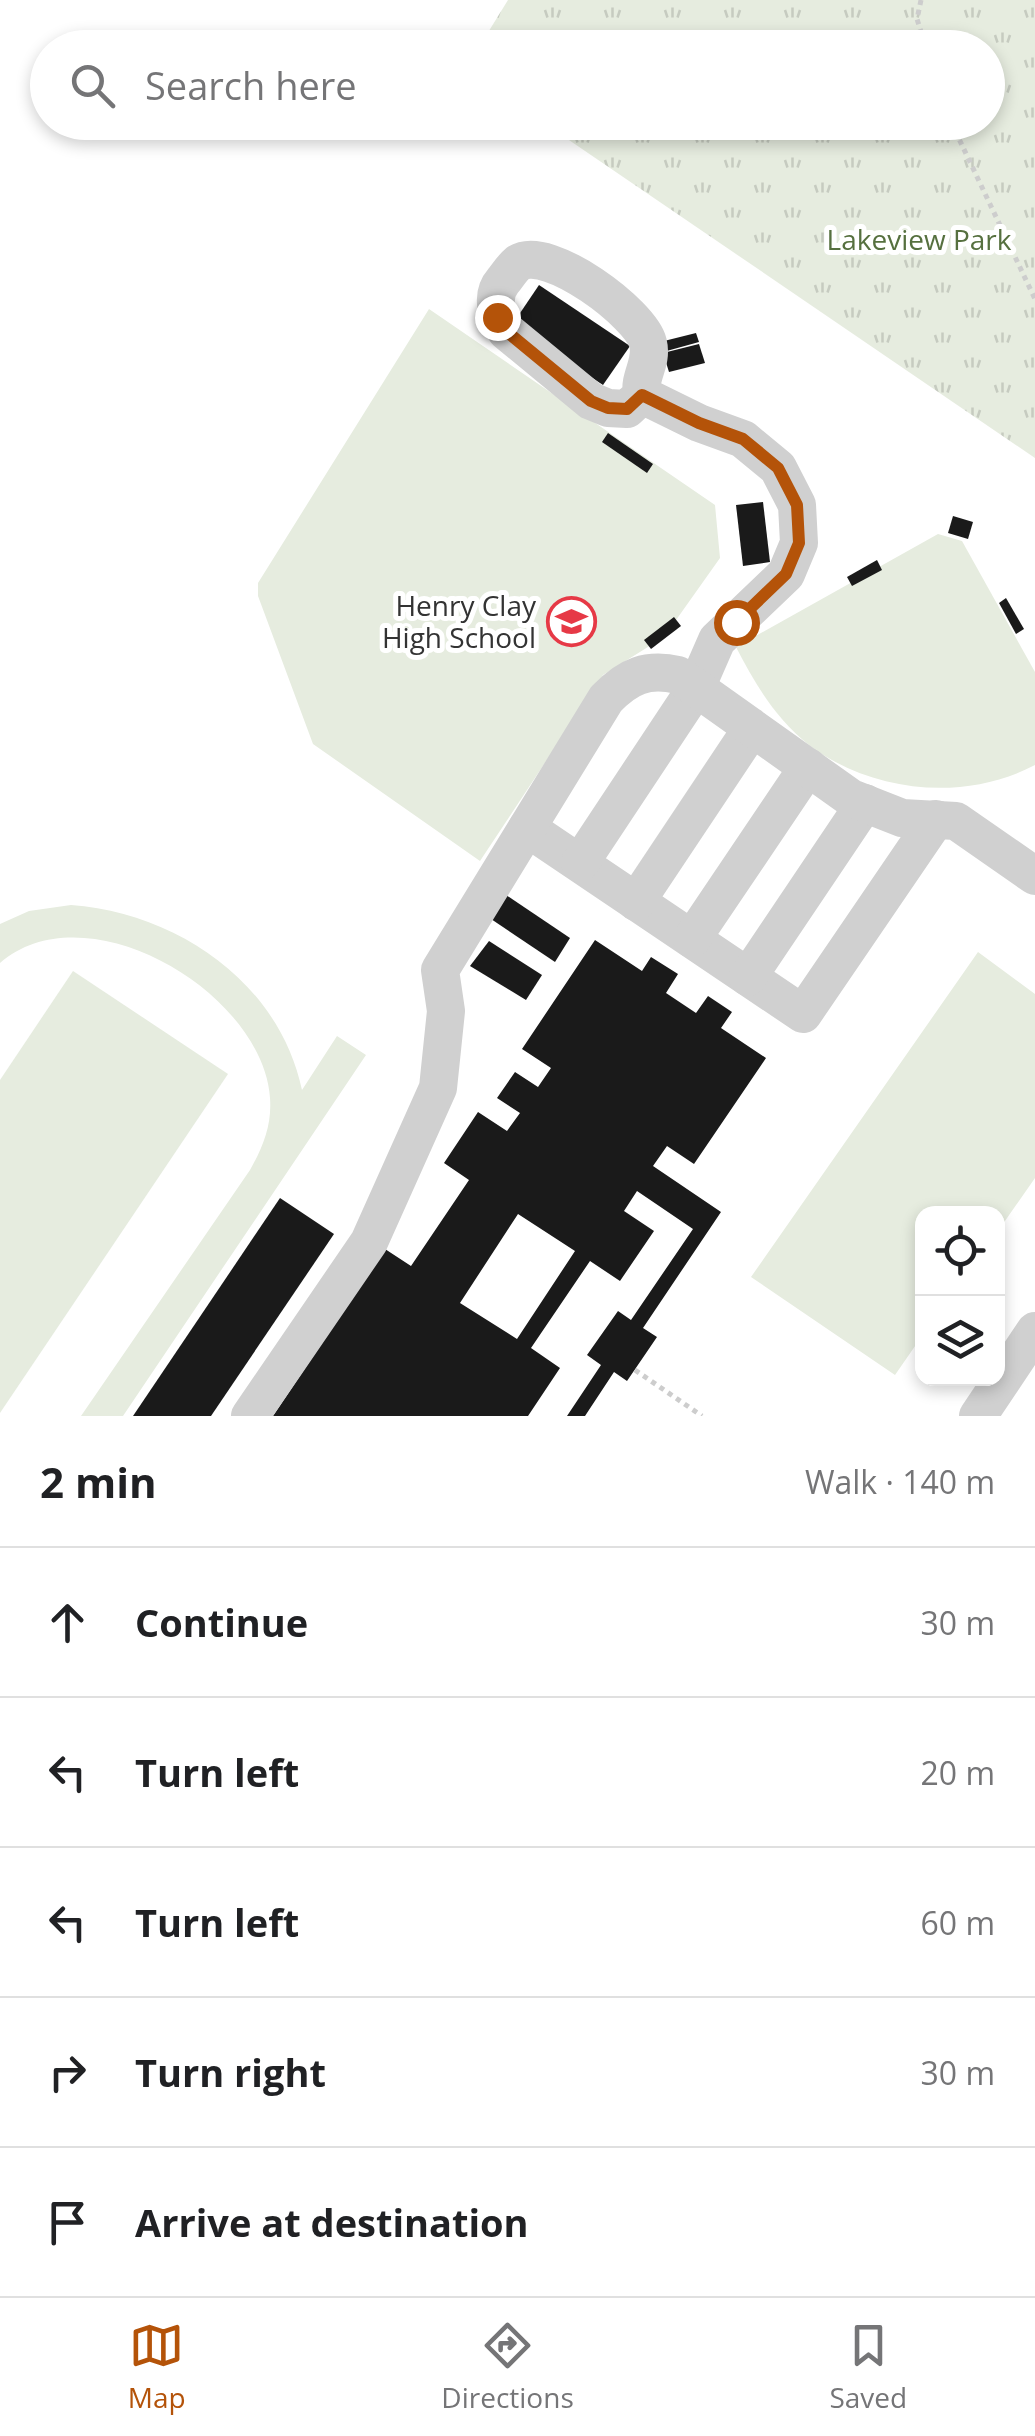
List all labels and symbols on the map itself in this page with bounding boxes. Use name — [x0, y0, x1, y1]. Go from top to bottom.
park label: Lakeview Park — [827, 220, 1012, 258]
route end — [475, 295, 521, 341]
place label: Henry Clay High School — [382, 586, 537, 656]
school or university icon: Henry Clay High School — [545, 595, 597, 647]
route start — [714, 600, 760, 646]

